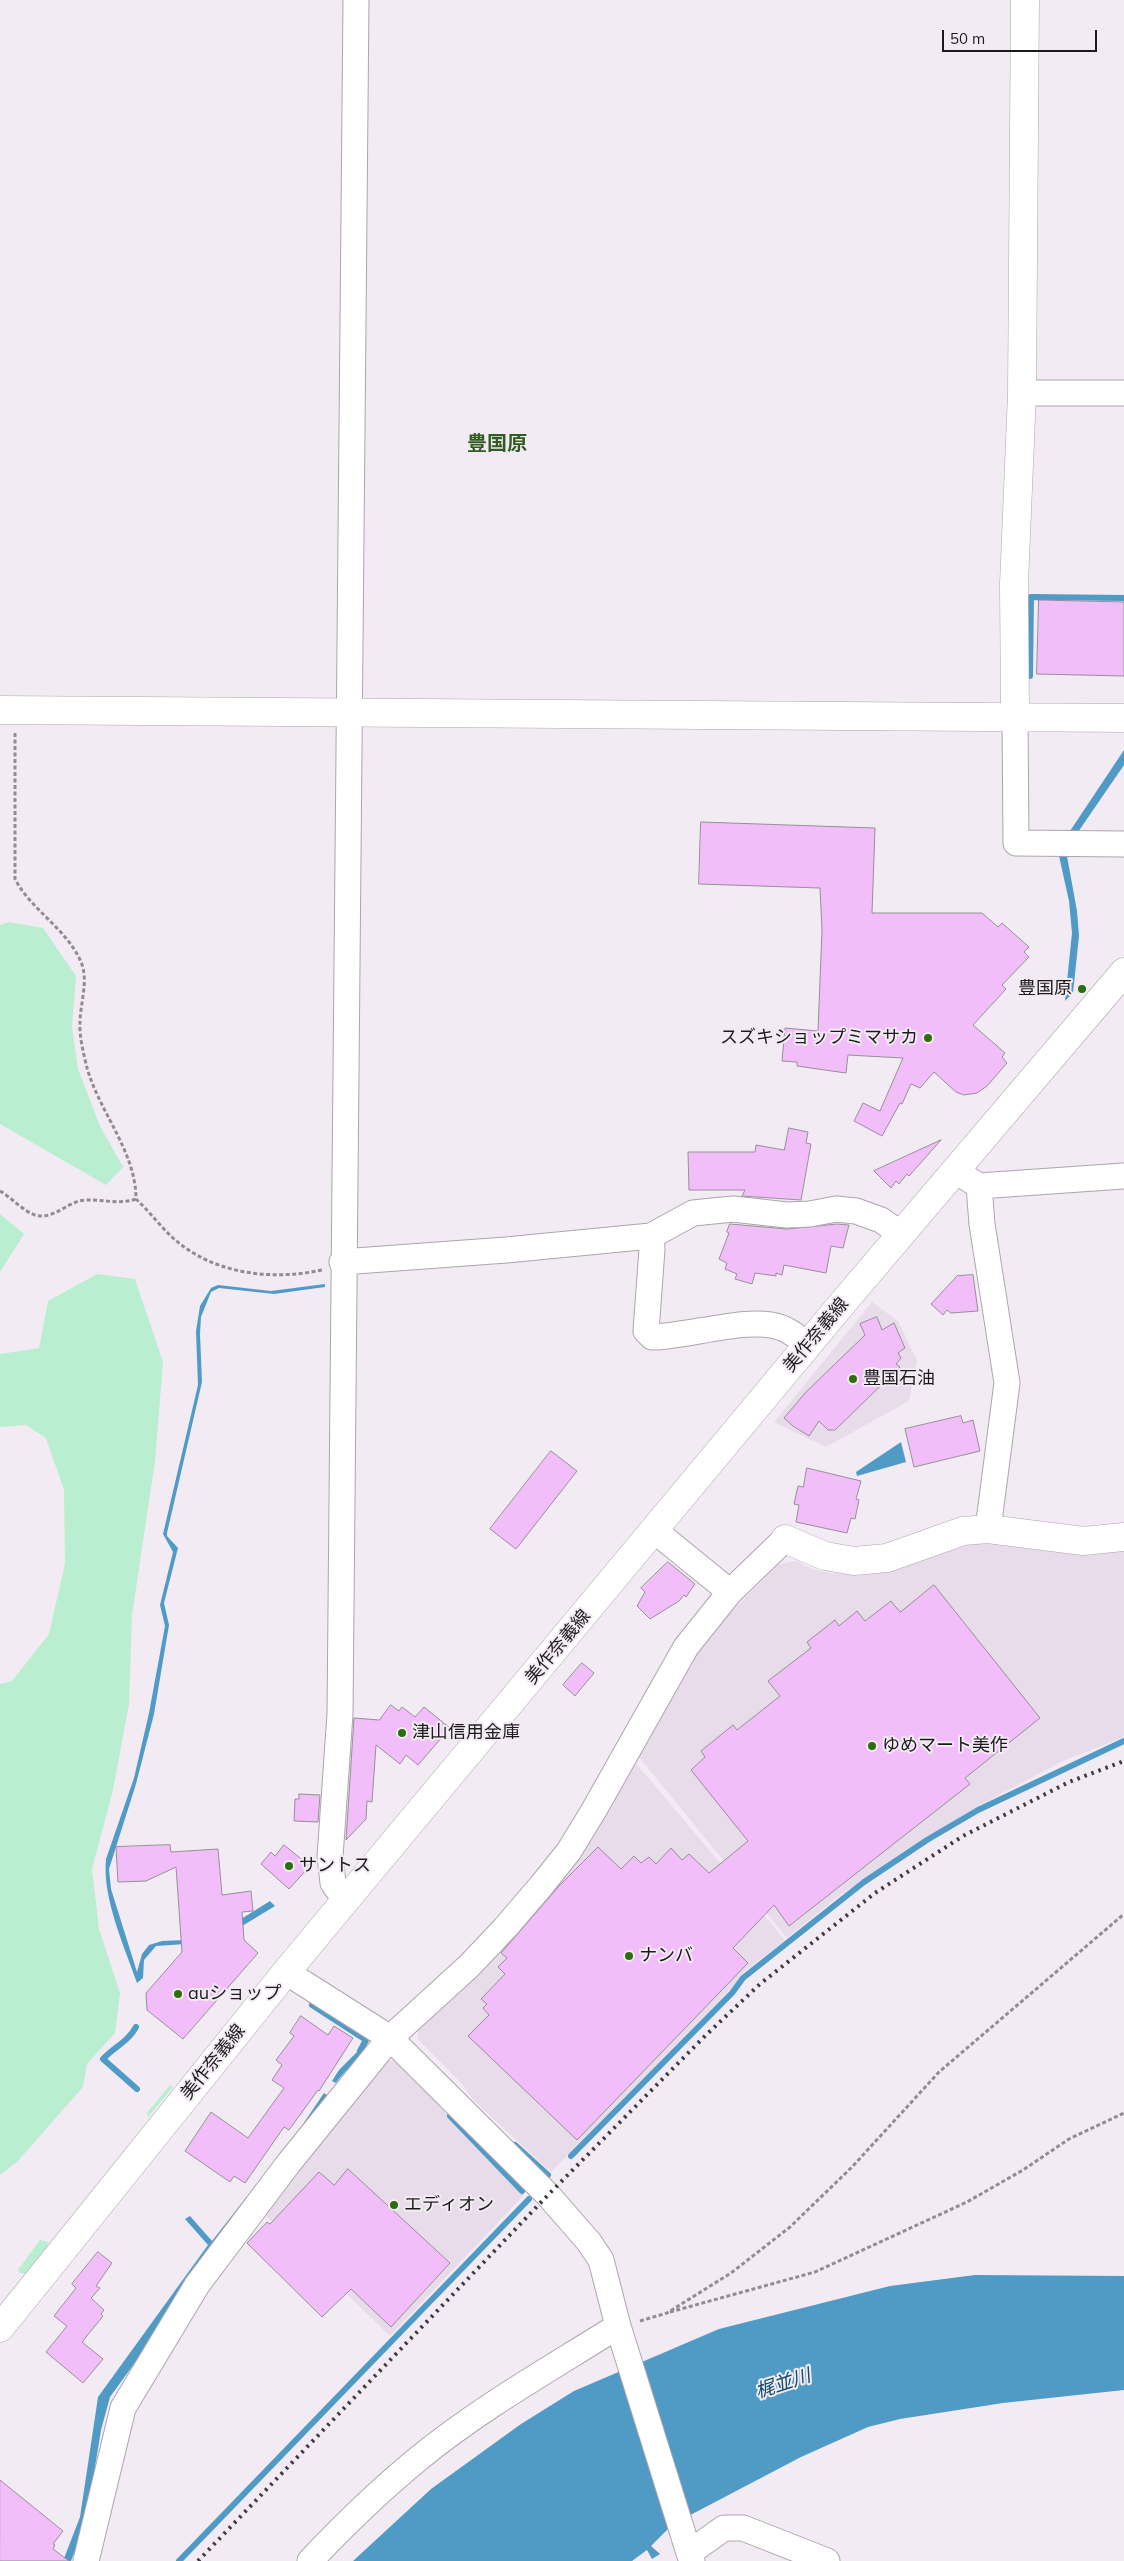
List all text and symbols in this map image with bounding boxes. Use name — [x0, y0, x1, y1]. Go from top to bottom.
scale bar — [944, 20, 1099, 52]
text: 50 m — [950, 29, 985, 48]
district label: 豊国原 — [467, 432, 527, 456]
place label: 豊国原 — [1018, 978, 1072, 1000]
marker: 豊国原 — [1076, 983, 1088, 995]
place label: スズキショップミマサカ — [720, 1027, 918, 1049]
marker: スズキショップミマサカ — [922, 1032, 934, 1044]
street label: 美作奈義線 — [779, 1294, 853, 1376]
place label: 豊国石油 — [863, 1368, 935, 1390]
marker: 豊国石油 — [847, 1373, 859, 1385]
street label: 美作奈義線 — [521, 1606, 595, 1688]
place label: 津山信用金庫 — [412, 1722, 520, 1744]
marker: 津山信用金庫 — [396, 1727, 408, 1739]
place label: ゆめマート美作 — [882, 1735, 1008, 1757]
marker: ゆめマート美作 — [866, 1740, 878, 1752]
place label: サントス — [299, 1855, 371, 1877]
marker: サントス — [283, 1860, 295, 1872]
place label: ナンバ — [639, 1945, 693, 1967]
marker: ナンバ — [623, 1950, 635, 1962]
place label: auショップ — [188, 1983, 281, 2005]
marker: auショップ — [172, 1988, 184, 2000]
street label: 美作奈義線 — [176, 2020, 250, 2104]
place label: エディオン — [404, 2194, 494, 2216]
marker: エディオン — [388, 2199, 400, 2211]
water label: 梶並川 — [752, 2364, 814, 2404]

